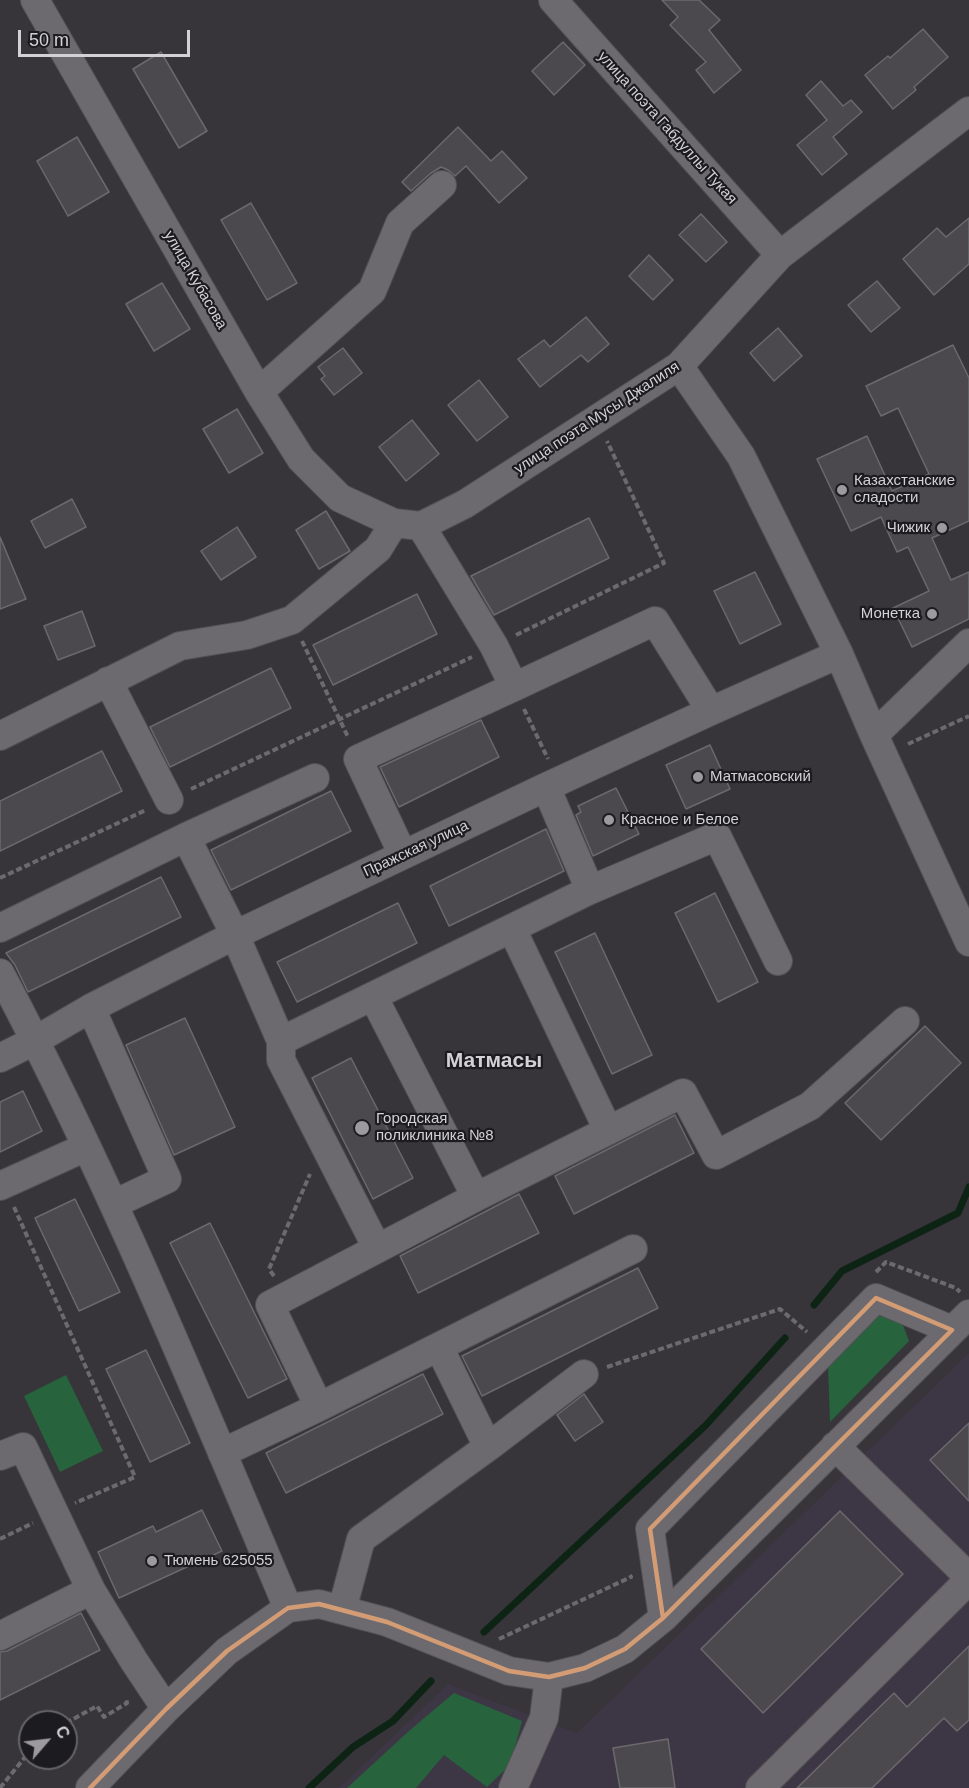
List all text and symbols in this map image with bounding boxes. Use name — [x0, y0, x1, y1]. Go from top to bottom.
scale bar — [21, 18, 194, 56]
text: 50 m — [29, 30, 69, 50]
street label: улица поэта Габдуллы Тукая — [594, 48, 740, 208]
street label: улица Кубасова — [160, 228, 230, 332]
street label: улица поэта Мусы Джалиля — [511, 358, 683, 478]
place label: Казахстанские сладости — [854, 472, 955, 507]
marker: Казахстанские сладости — [835, 483, 849, 497]
place label: Чижик — [887, 519, 930, 537]
marker: Чижик — [935, 521, 949, 535]
place label: Монетка — [861, 605, 920, 623]
marker: Монетка — [925, 607, 939, 621]
place label: Матмасовский — [710, 768, 811, 786]
marker: Матмасовский — [691, 770, 705, 784]
place label: Красное и Белое — [621, 811, 739, 829]
marker: Красное и Белое — [602, 813, 616, 827]
street label: Пражская улица — [361, 817, 471, 881]
district label: Матмасы — [446, 1048, 542, 1074]
place label: Городская поликлиника №8 — [376, 1110, 494, 1145]
marker: Городская поликлиника №8 — [353, 1119, 371, 1137]
place label: Тюмень 625055 — [164, 1552, 273, 1570]
marker: Тюмень 625055 — [145, 1554, 159, 1568]
north arrow — [18, 1710, 78, 1770]
text: С — [52, 1723, 73, 1741]

